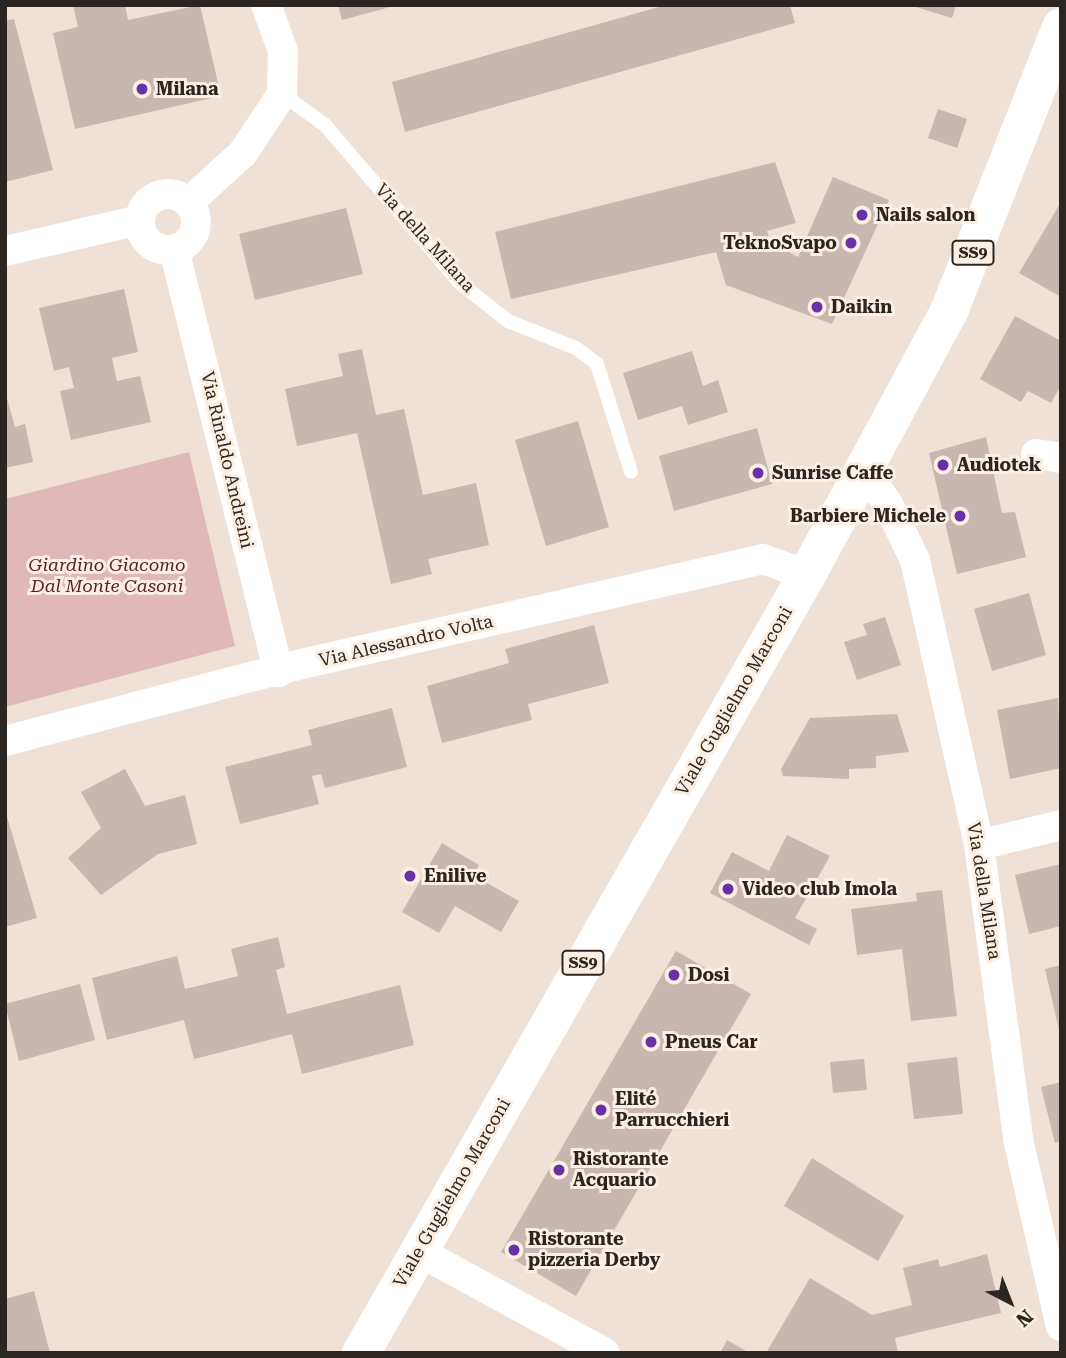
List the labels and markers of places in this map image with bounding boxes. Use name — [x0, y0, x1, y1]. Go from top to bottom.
place label: Milana — [156, 78, 218, 100]
marker: Milana — [134, 81, 150, 97]
place label: Nails salon — [876, 204, 975, 226]
marker: Nails salon — [854, 207, 870, 223]
place label: TeknoSvapo — [723, 232, 837, 254]
marker: TeknoSvapo — [843, 235, 859, 251]
place label: Daikin — [831, 296, 892, 318]
marker: Daikin — [809, 299, 825, 315]
place label: Audiotek — [957, 454, 1041, 476]
marker: Audiotek — [935, 457, 951, 473]
place label: Sunrise Caffe — [772, 462, 893, 484]
marker: Sunrise Caffe — [750, 465, 766, 481]
place label: Barbiere Michele — [790, 505, 946, 527]
marker: Barbiere Michele — [952, 508, 968, 524]
place label: Enilive — [424, 865, 486, 887]
marker: Enilive — [402, 868, 418, 884]
place label: Video club Imola — [742, 878, 897, 900]
marker: Video club Imola — [720, 881, 736, 897]
place label: Dosi — [688, 964, 729, 986]
marker: Dosi — [666, 967, 682, 983]
place label: Pneus Car — [665, 1031, 758, 1053]
marker: Pneus Car — [643, 1034, 659, 1050]
place label: Elité Parrucchieri — [615, 1089, 729, 1132]
marker: Elité Parrucchieri — [593, 1102, 609, 1118]
place label: Ristorante Acquario — [573, 1149, 669, 1192]
marker: Ristorante Acquario — [551, 1162, 567, 1178]
place label: Ristorante pizzeria Derby — [528, 1229, 660, 1272]
marker: Ristorante pizzeria Derby — [506, 1242, 522, 1258]

